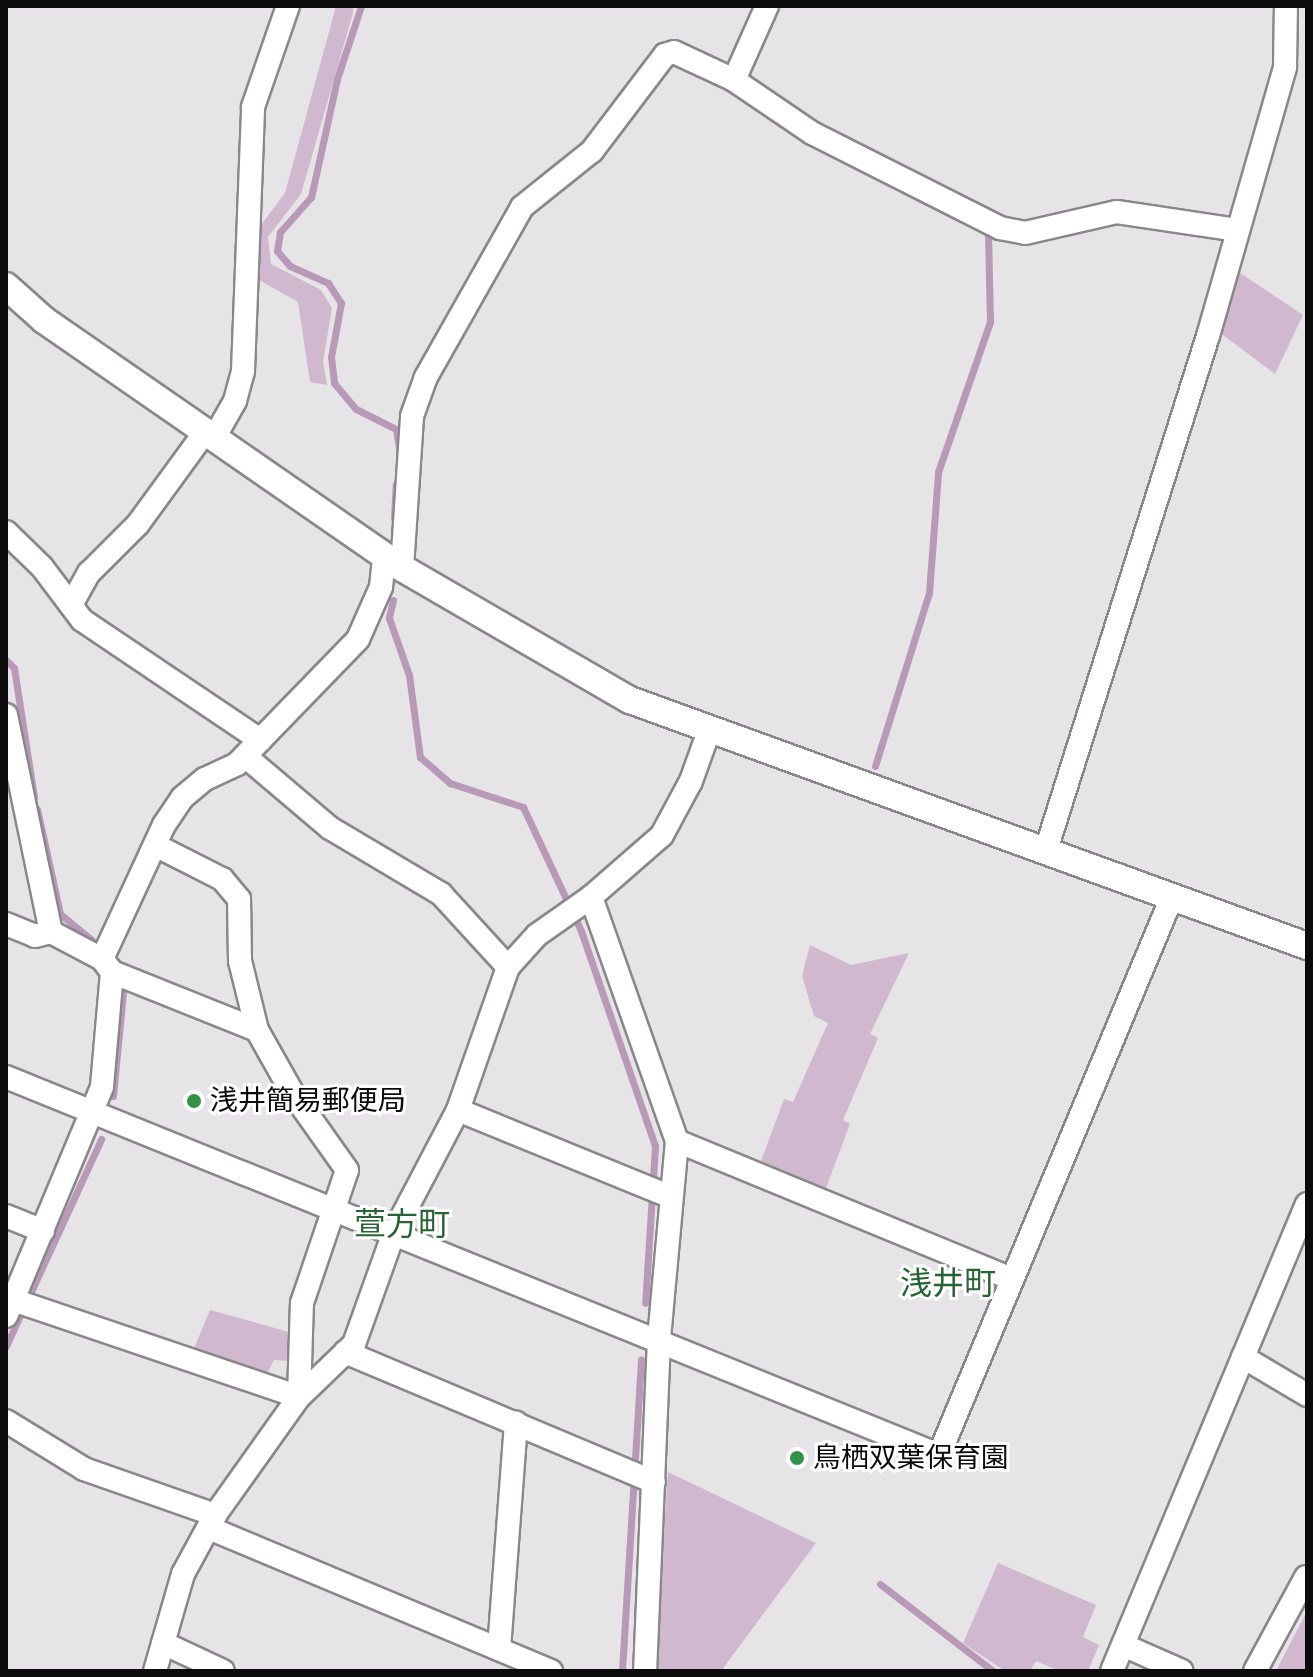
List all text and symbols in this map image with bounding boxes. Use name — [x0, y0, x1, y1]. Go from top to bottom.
place label: 浅井簡易郵便局 — [210, 1084, 406, 1118]
marker: 浅井簡易郵便局 — [185, 1092, 203, 1110]
district label: 萱方町 — [354, 1206, 450, 1244]
district label: 浅井町 — [900, 1265, 996, 1303]
place label: 鳥栖双葉保育園 — [813, 1441, 1009, 1475]
marker: 鳥栖双葉保育園 — [788, 1449, 806, 1467]

